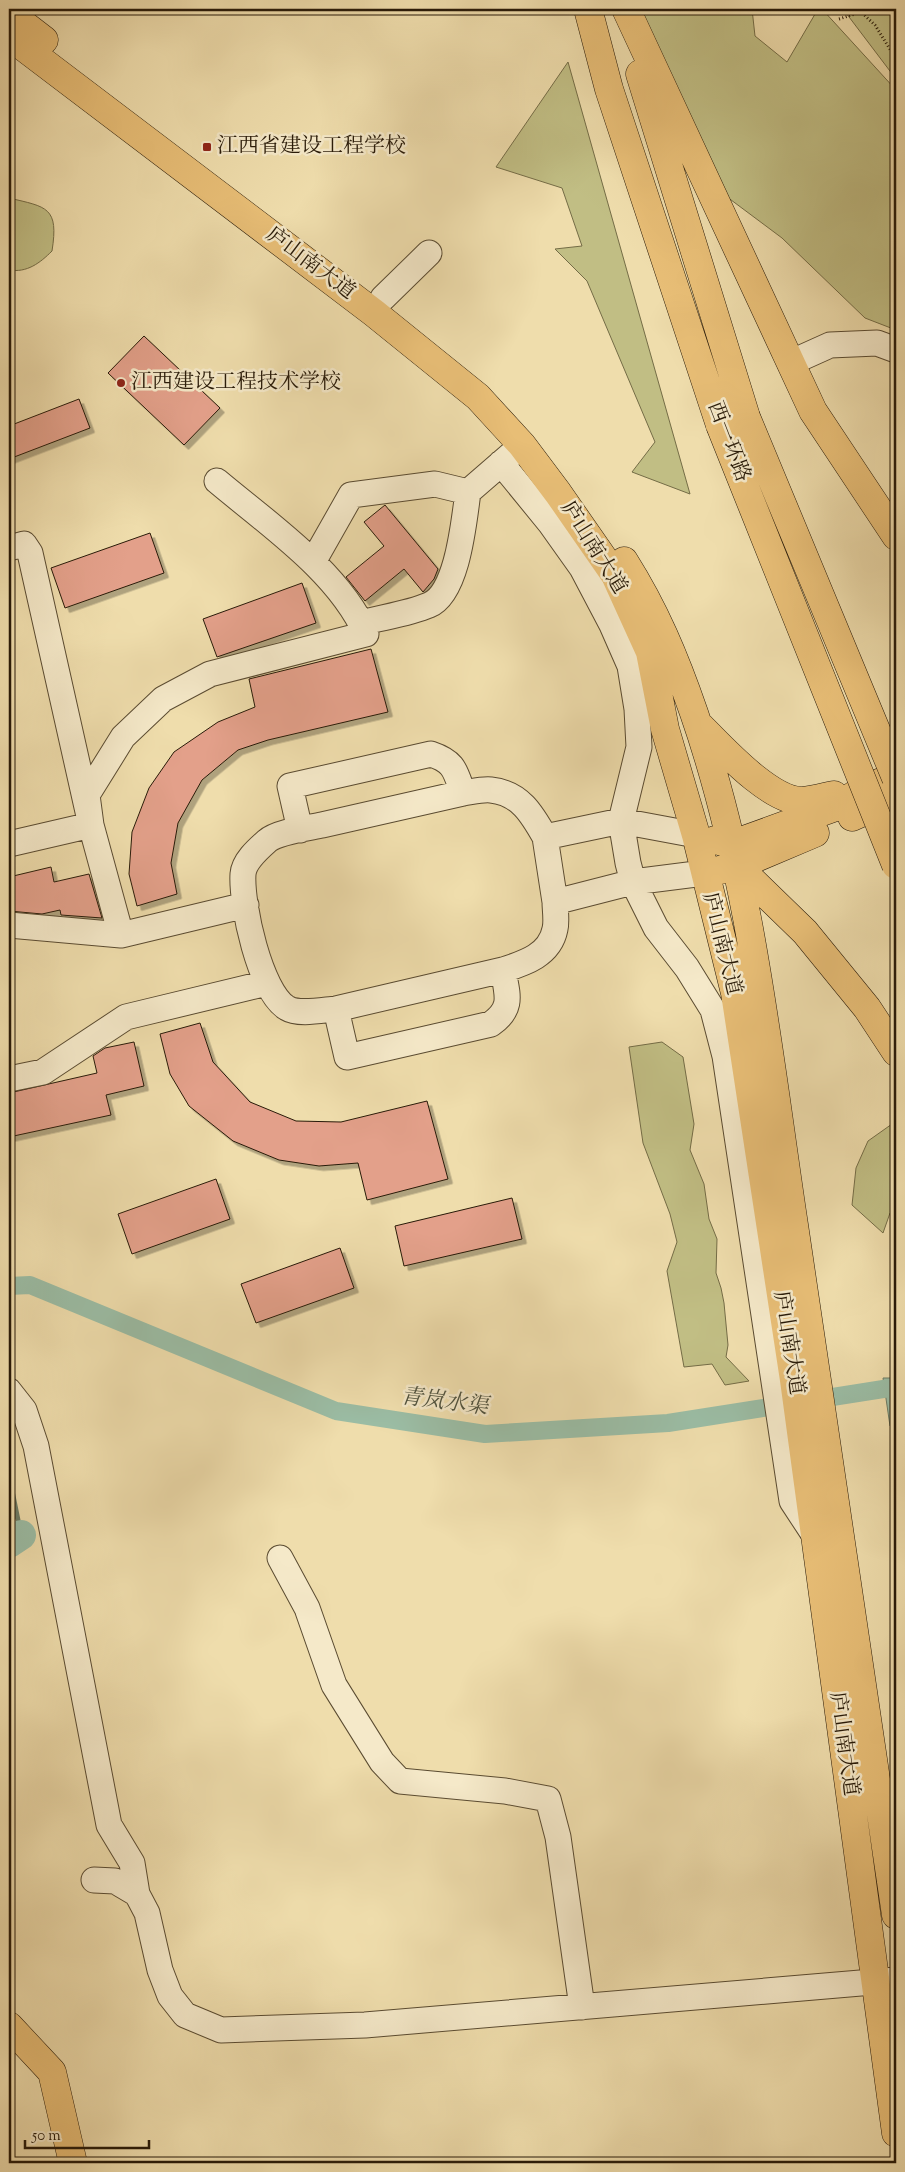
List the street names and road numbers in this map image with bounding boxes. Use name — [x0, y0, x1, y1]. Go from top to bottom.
street label: 庐山南大道 — [259, 220, 361, 308]
street label: 西一环路 — [699, 397, 757, 487]
street label: 庐山南大道 — [552, 496, 634, 600]
street label: 庐山南大道 — [694, 889, 748, 999]
street label: 庐山南大道 — [765, 1289, 811, 1397]
street label: 庐山南大道 — [821, 1690, 865, 1798]

